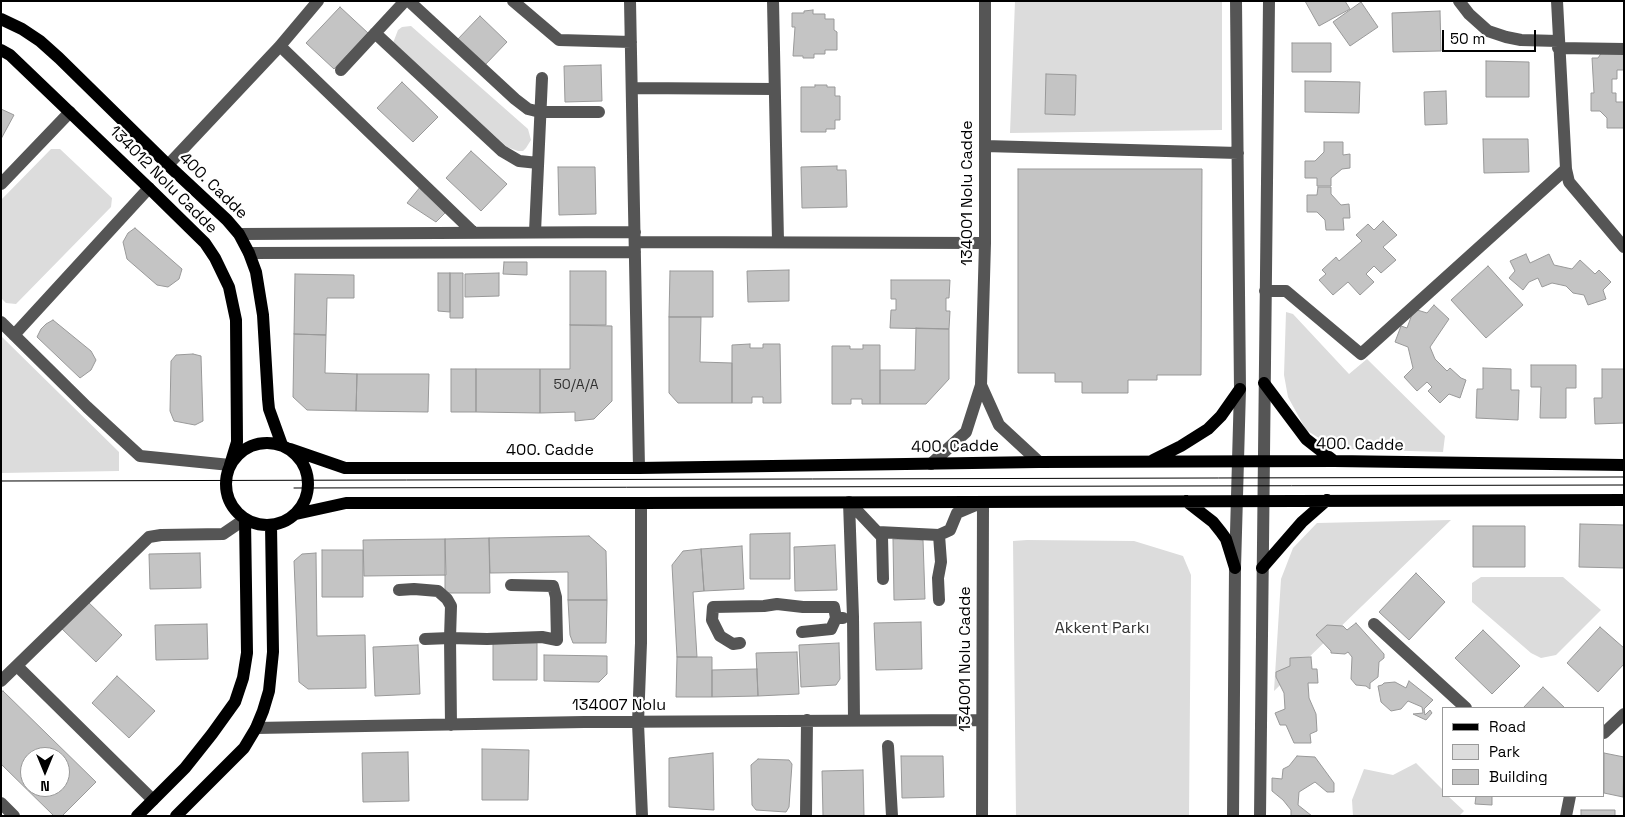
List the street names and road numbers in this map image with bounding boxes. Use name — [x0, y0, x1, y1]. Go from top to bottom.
street label: 134001 Nolu Cadde — [958, 120, 978, 266]
street label: 134012 Nolu Cadde — [105, 122, 221, 238]
street label: 400. Cadde — [175, 149, 251, 223]
street label: 400. Cadde — [1316, 435, 1404, 455]
street label: 400. Cadde — [911, 437, 999, 457]
street label: 400. Cadde — [506, 441, 594, 461]
street label: 134001 Nolu Cadde — [956, 586, 976, 732]
street label: 134007 Nolu — [572, 696, 666, 716]

